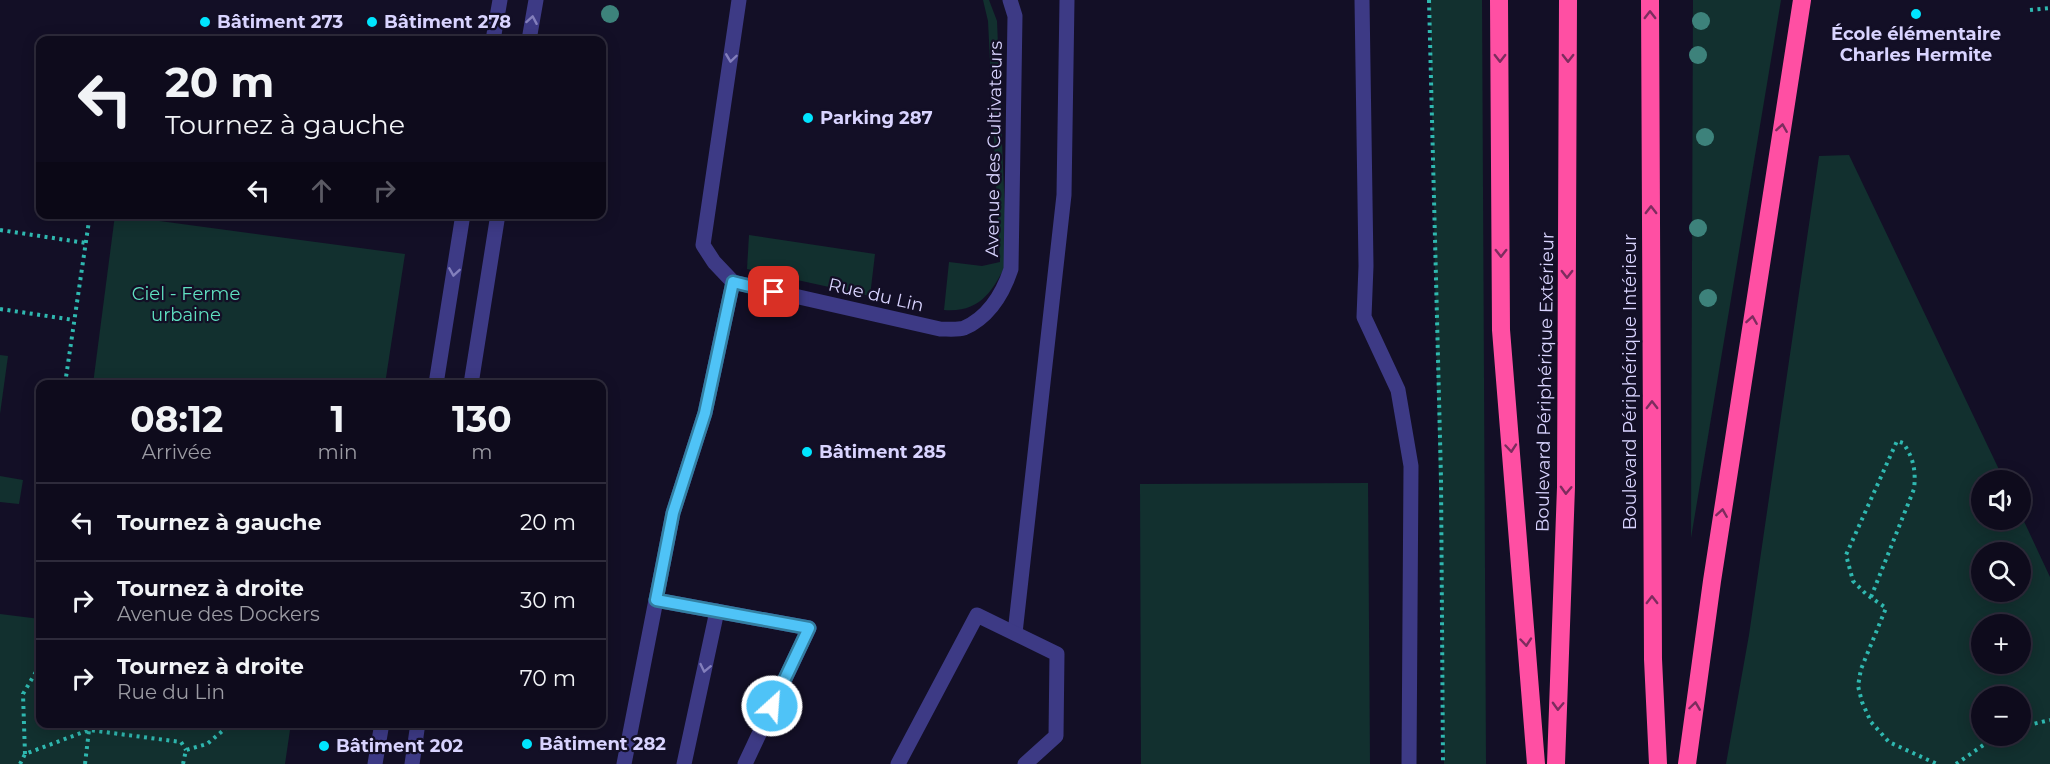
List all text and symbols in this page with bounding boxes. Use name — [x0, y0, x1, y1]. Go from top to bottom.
marker: École élémentaire Charles Hermite — [1909, 7, 1923, 21]
place label: Bâtiment 273 — [217, 11, 343, 33]
place label: Bâtiment 278 — [384, 11, 511, 33]
one-way arrow — [1644, 11, 1656, 20]
marker: Bâtiment 273 — [198, 15, 212, 29]
marker: Bâtiment 278 — [365, 15, 379, 29]
one-way arrow — [525, 16, 538, 26]
place label: École élémentaire Charles Hermite — [1831, 23, 2001, 66]
street label: Avenue des Cultivateurs — [981, 40, 1007, 257]
one-way arrow — [725, 53, 737, 62]
one-way arrow — [1494, 54, 1506, 63]
one-way arrow — [1562, 54, 1574, 63]
text: 20 m — [165, 56, 274, 108]
icon: left — [66, 60, 144, 138]
place label: Parking 287 — [820, 107, 933, 129]
text: Tournez à gauche — [165, 108, 405, 141]
marker: Parking 287 — [801, 111, 815, 125]
one-way arrow — [1775, 123, 1788, 133]
icon: left — [242, 174, 275, 207]
icon: ahead — [305, 174, 338, 207]
icon: right — [368, 174, 401, 207]
one-way arrow — [1645, 206, 1657, 215]
street label: Boulevard Périphérique Extérieur — [1531, 232, 1559, 532]
street label: Boulevard Périphérique Intérieur — [1619, 234, 1641, 530]
one-way arrow — [1495, 249, 1507, 258]
pin — [748, 266, 799, 317]
one-way arrow — [448, 267, 461, 277]
one-way arrow — [1561, 270, 1573, 279]
street label: Rue du Lin — [826, 273, 926, 317]
icon: arrive — [757, 275, 790, 308]
park label: Ciel - Ferme urbaine — [132, 283, 240, 326]
one-way arrow — [1746, 316, 1758, 325]
text: 08:12 — [130, 397, 223, 441]
text: 1 — [331, 397, 345, 441]
text: 130 — [452, 397, 512, 441]
one-way arrow — [1646, 401, 1658, 410]
text: Arrivée — [142, 440, 212, 464]
text: min — [318, 440, 358, 464]
text: m — [471, 440, 492, 464]
place label: Bâtiment 285 — [819, 441, 946, 463]
one-way arrow — [1504, 444, 1517, 453]
marker: Bâtiment 285 — [800, 445, 814, 459]
map controls — [1971, 470, 2031, 746]
button: sound — [1971, 470, 2031, 530]
one-way arrow — [1560, 486, 1573, 495]
icon: left — [66, 506, 99, 539]
one-way arrow — [1716, 508, 1728, 518]
text: Tournez à gauche — [117, 509, 322, 536]
text: 20 m — [520, 509, 576, 536]
button: search — [1971, 542, 2031, 602]
text: Tournez à droite — [117, 575, 304, 602]
icon: right — [66, 584, 99, 617]
text: 30 m — [520, 587, 576, 614]
one-way arrow — [1646, 596, 1658, 605]
text: Avenue des Dockers — [117, 602, 320, 626]
button: + — [1971, 614, 2031, 674]
one-way arrow — [1520, 638, 1533, 647]
text: Tournez à droite — [117, 653, 304, 680]
icon: right — [66, 662, 99, 695]
one-way arrow — [699, 663, 712, 673]
text: 70 m — [520, 665, 576, 692]
position arrow — [740, 674, 804, 738]
text: Rue du Lin — [117, 680, 225, 704]
button: − — [1971, 686, 2031, 746]
one-way arrow — [1688, 701, 1700, 711]
one-way arrow — [1551, 702, 1564, 711]
place label: Bâtiment 282 — [539, 733, 666, 755]
place label: Bâtiment 202 — [336, 735, 464, 757]
marker: Bâtiment 282 — [520, 737, 534, 751]
marker: Bâtiment 202 — [317, 739, 331, 753]

